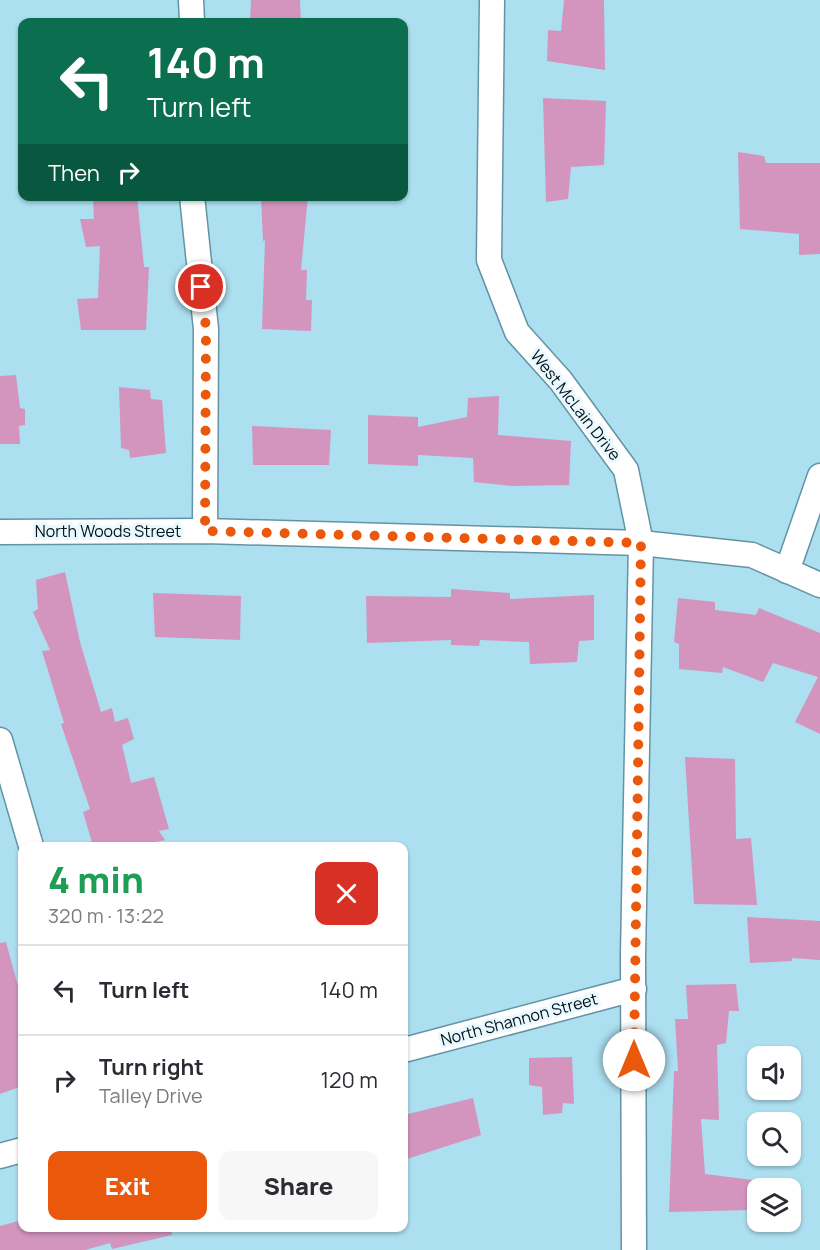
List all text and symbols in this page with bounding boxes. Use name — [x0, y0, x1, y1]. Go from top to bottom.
text: 140 m — [147, 33, 265, 91]
icon: left — [48, 42, 126, 120]
text: Turn left — [147, 88, 251, 125]
icon: right — [112, 156, 145, 189]
text: Then — [48, 158, 100, 188]
pin — [175, 261, 226, 312]
icon: arrive — [184, 270, 217, 303]
street label: West McLain Drive — [526, 345, 626, 465]
street label: North Woods Street — [35, 520, 181, 542]
text: 4 min — [48, 855, 144, 904]
button: close — [315, 862, 378, 925]
text: 320 m · 13:22 — [48, 902, 164, 929]
icon: left — [48, 974, 81, 1007]
text: Turn left — [99, 975, 189, 1005]
text: 140 m — [320, 975, 378, 1005]
street label: North Shannon Street — [438, 987, 600, 1051]
position arrow — [602, 1028, 666, 1092]
map controls — [747, 1046, 801, 1232]
button: sound — [747, 1046, 801, 1100]
text: Turn right — [99, 1052, 204, 1082]
icon: right — [48, 1064, 81, 1097]
text: 120 m — [320, 1065, 378, 1095]
text: Talley Drive — [99, 1082, 203, 1109]
button: search — [747, 1112, 801, 1166]
button: Exit — [48, 1151, 207, 1220]
button: Share — [219, 1151, 378, 1220]
button: layers — [747, 1178, 801, 1232]

